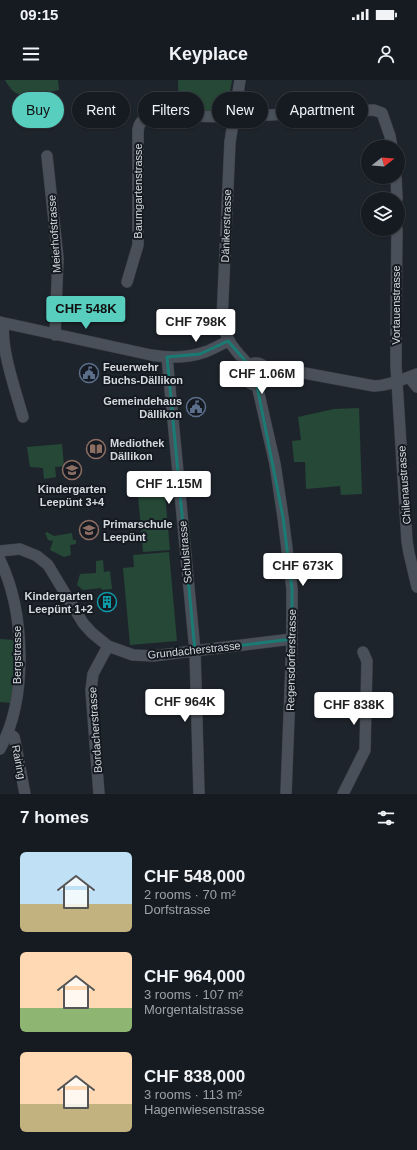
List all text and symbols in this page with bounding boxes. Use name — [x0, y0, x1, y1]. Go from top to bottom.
text: 09:15 — [20, 6, 58, 23]
icon: menu — [20, 43, 42, 65]
icon: person — [375, 43, 397, 65]
text: Keyplace — [169, 44, 248, 64]
chip: Buy — [12, 92, 64, 128]
chip: Rent — [72, 92, 130, 128]
chip: Filters — [138, 92, 204, 128]
chip: New — [212, 92, 268, 128]
chip: Apartment — [276, 92, 368, 128]
north arrow — [361, 140, 405, 184]
map controls — [361, 140, 405, 236]
street label: Baumgartenstrasse — [132, 143, 144, 239]
street label: Dänikerstrasse — [219, 189, 233, 263]
button: layers — [361, 192, 405, 236]
street label: Meierhofstrasse — [45, 195, 63, 273]
street label: Vortauenstrasse — [390, 265, 402, 345]
pin: CHF 548K — [45, 296, 127, 330]
text: CHF 548K — [55, 301, 117, 316]
pin: CHF 798K — [155, 309, 237, 343]
text: CHF 798K — [165, 314, 227, 329]
place label: Feuerwehr Buchs-Dällikon — [103, 361, 183, 386]
pin: CHF 1.06M — [216, 361, 308, 395]
public building icon: Feuerwehr Buchs-Dällikon — [78, 362, 100, 384]
text: CHF 1.06M — [229, 366, 295, 381]
place label: Gemeindehaus Dällikon — [103, 395, 182, 420]
public building icon: Gemeindehaus Dällikon — [185, 396, 207, 418]
place label: Mediothek Dällikon — [110, 437, 165, 462]
library icon: Mediothek Dällikon — [85, 438, 107, 460]
street label: Chilenaustrasse — [395, 445, 413, 525]
school or university icon: Kindergarten Leepünt 3+4 — [61, 459, 83, 481]
pin: CHF 1.15M — [123, 471, 215, 505]
text: CHF 1.15M — [136, 476, 202, 491]
place label: Kindergarten Leepünt 3+4 — [38, 483, 107, 508]
place label: Primarschule Leepünt — [103, 518, 173, 543]
school or university icon: Primarschule Leepünt — [78, 519, 100, 541]
street label: Schulstrasse — [176, 520, 194, 584]
pin: CHF 673K — [262, 553, 344, 587]
text: CHF 673K — [272, 558, 334, 573]
place label: Kindergarten Leepünt 1+2 — [25, 590, 93, 615]
building icon: Kindergarten Leepünt 1+2 — [96, 591, 118, 613]
street label: Regensdorferstrasse — [284, 609, 298, 711]
street label: Bergstrasse — [11, 626, 23, 684]
street label: Grundacherstrasse — [147, 639, 241, 661]
street label: Bordacherstrasse — [86, 687, 104, 773]
pin: CHF 964K — [144, 689, 226, 723]
pin: CHF 838K — [313, 692, 395, 726]
text: CHF 964K — [154, 694, 216, 709]
text: CHF 838K — [323, 697, 385, 712]
street label: Rairing — [10, 744, 28, 780]
icon: filters — [375, 807, 397, 829]
text: 7 homes — [20, 808, 89, 827]
text: CHF 548,000 — [144, 867, 245, 886]
icon: home — [52, 868, 100, 916]
text: 2 rooms · 70 m² — [144, 887, 236, 902]
text: Dorfstrasse — [144, 902, 210, 917]
text: CHF 964,000 — [144, 967, 245, 986]
icon: home — [52, 968, 100, 1016]
text: 3 rooms · 107 m² — [144, 987, 243, 1002]
text: Morgentalstrasse — [144, 1002, 244, 1017]
text: CHF 838,000 — [144, 1067, 245, 1086]
icon: home — [52, 1068, 100, 1116]
text: 3 rooms · 113 m² — [144, 1087, 242, 1102]
text: Hagenwiesenstrasse — [144, 1102, 265, 1117]

